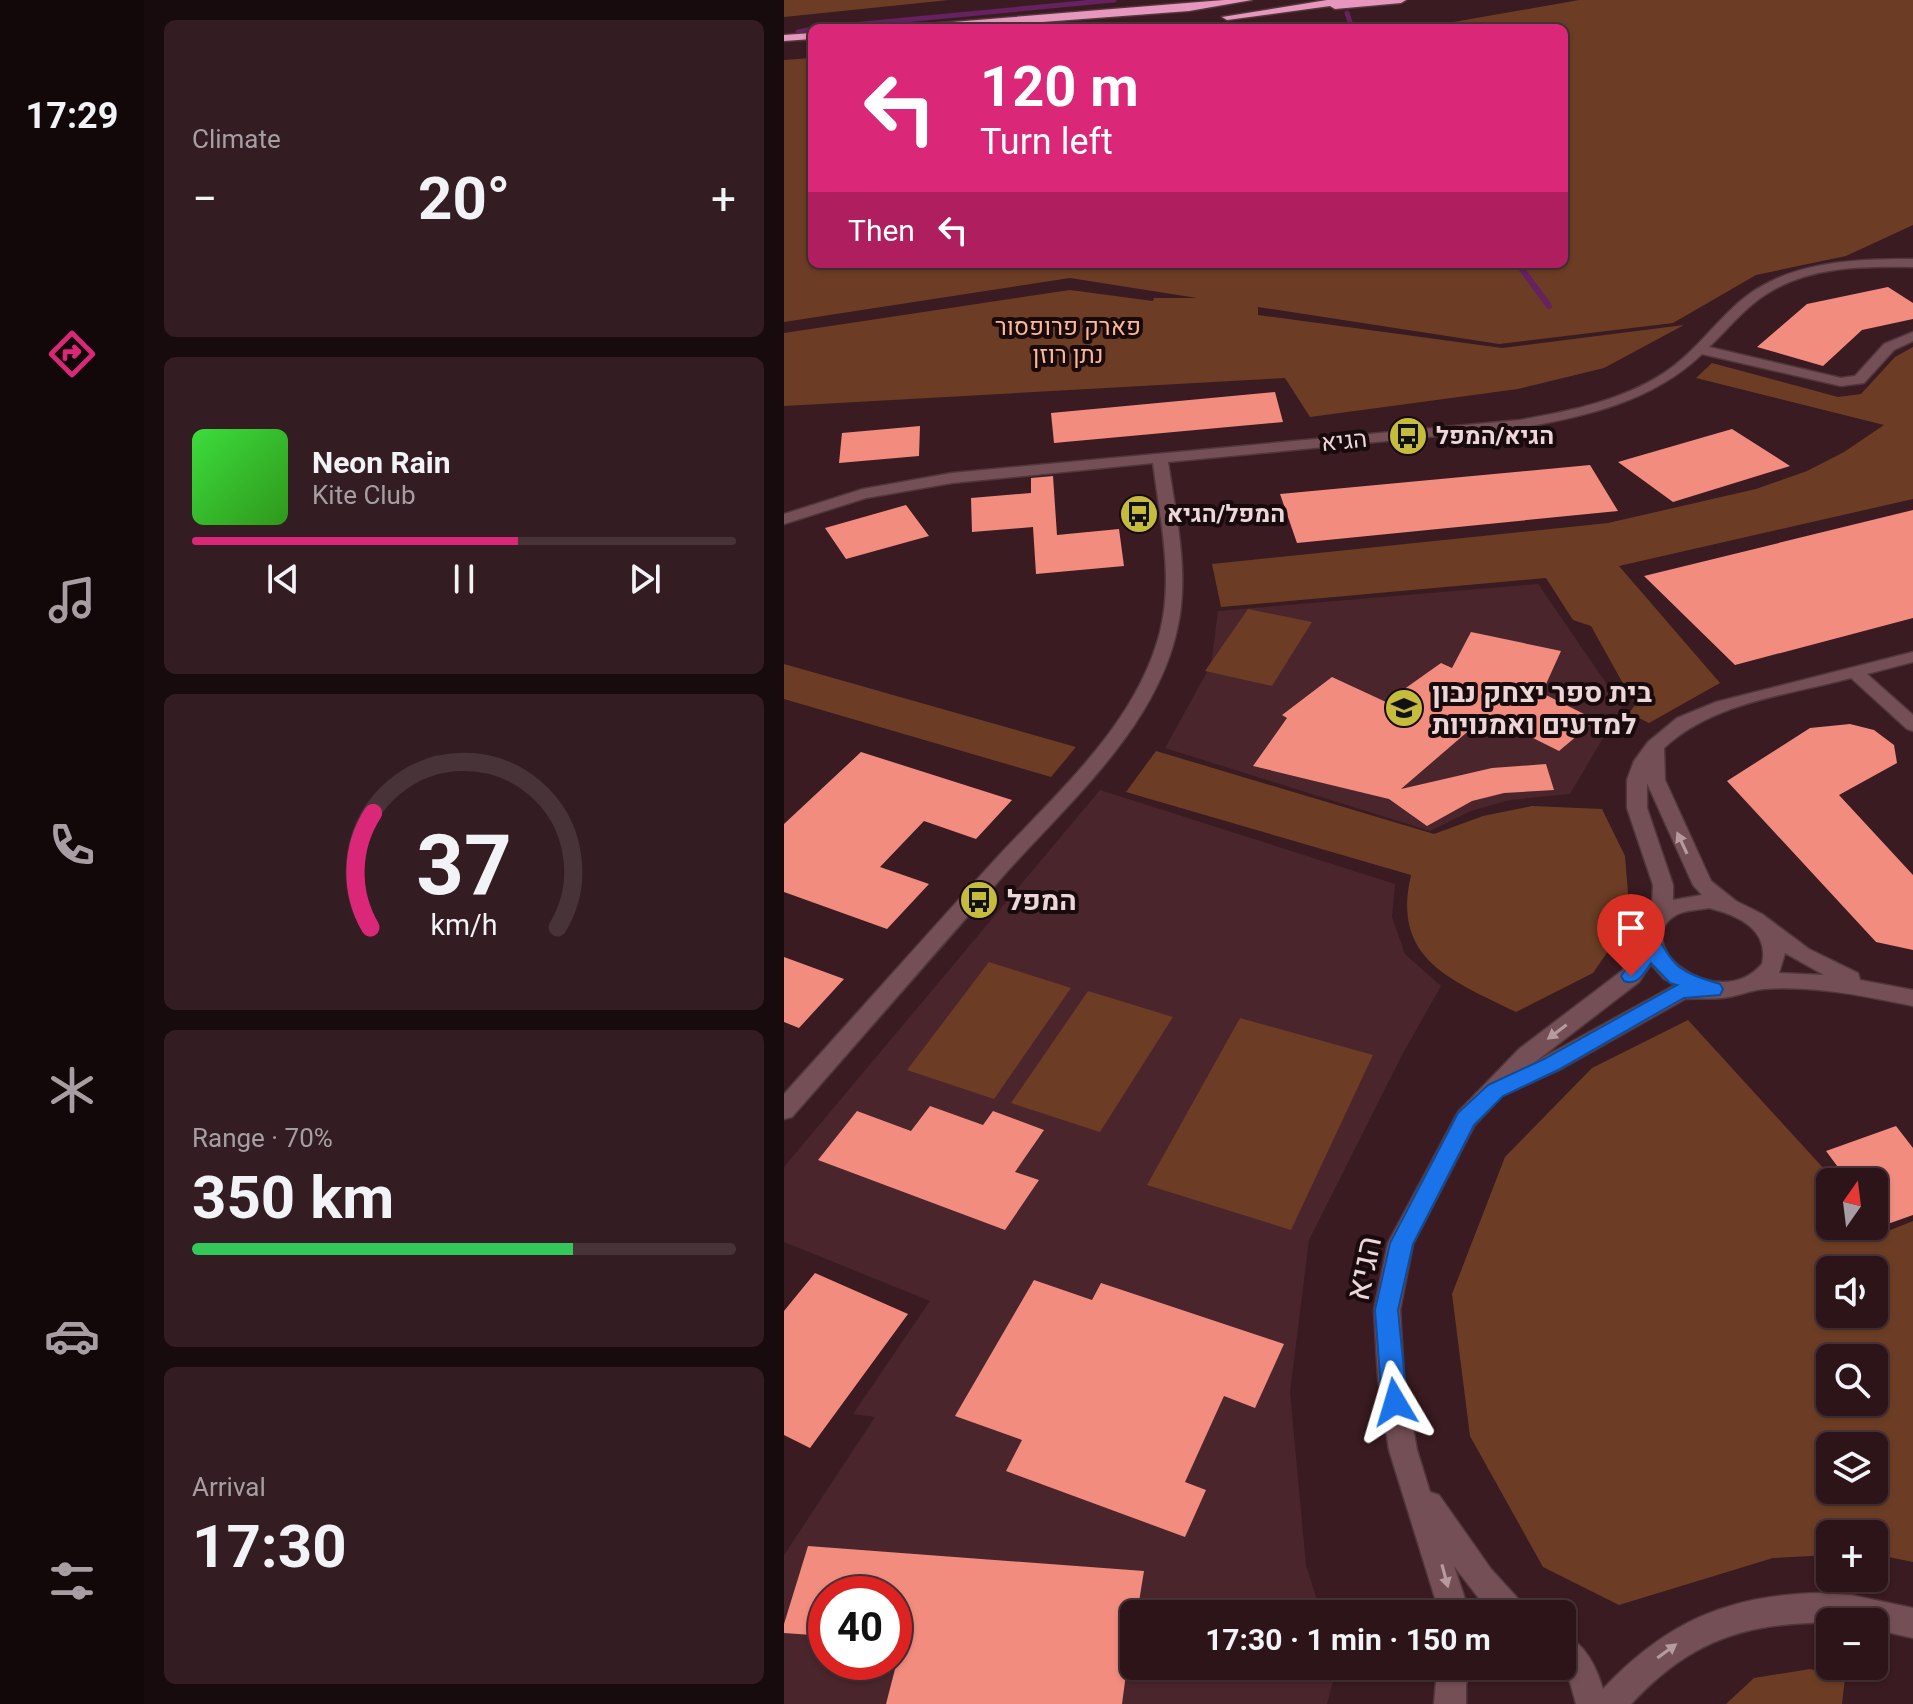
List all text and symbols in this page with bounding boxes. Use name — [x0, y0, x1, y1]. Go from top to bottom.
text: 120 m — [980, 54, 1139, 120]
icon: left — [848, 56, 952, 160]
text: 17:29 — [26, 95, 118, 137]
text: Turn left — [980, 121, 1113, 163]
text: Climate — [192, 124, 281, 154]
text: 20° — [418, 163, 510, 234]
text: − — [192, 173, 217, 225]
text: + — [711, 173, 736, 225]
icon: left — [931, 208, 975, 252]
text: Then — [848, 213, 915, 248]
park label: פארק פרופסור נתן רוזן — [995, 313, 1141, 369]
icon: directions — [44, 326, 100, 382]
bus stop icon: הגיא/המפל — [1387, 415, 1429, 457]
place label: הגיא/המפל — [1436, 422, 1554, 450]
street label: הגיא — [1320, 425, 1368, 457]
text: Neon Rain — [312, 445, 451, 480]
text: Kite Club — [312, 480, 416, 510]
bus stop icon: המפל/הגיא — [1118, 493, 1160, 535]
place label: המפל/הגיא — [1167, 500, 1285, 528]
icon: previous — [261, 557, 305, 601]
icon: pause — [442, 557, 486, 601]
icon: next — [623, 557, 667, 601]
icon: music — [44, 572, 100, 628]
place label: בית ספר יצחק נבון למדעים ואמנויות — [1432, 676, 1652, 741]
school or university icon: בית ספר יצחק נבון למדעים ואמנויות — [1383, 687, 1425, 729]
icon: phone — [44, 817, 100, 873]
text: 37 — [416, 817, 512, 914]
one-way arrow — [1675, 831, 1689, 855]
bus stop icon: המפל — [958, 879, 1000, 921]
place label: המפל — [1007, 884, 1077, 917]
pin — [1597, 894, 1665, 976]
icon: arrive — [1609, 906, 1653, 950]
text: km/h — [430, 908, 498, 942]
one-way arrow — [1546, 1024, 1567, 1040]
icon: climate — [44, 1062, 100, 1118]
text: Range · 70% — [192, 1123, 333, 1153]
text: 350 km — [192, 1162, 394, 1233]
north arrow — [1816, 1168, 1888, 1240]
map controls — [1816, 1168, 1888, 1680]
street label: הגיא — [1337, 1232, 1389, 1304]
button: sound — [1816, 1256, 1888, 1328]
icon: car — [44, 1308, 100, 1364]
button: search — [1816, 1344, 1888, 1416]
position arrow — [1353, 1360, 1437, 1444]
button: layers — [1816, 1432, 1888, 1504]
text: Arrival — [192, 1472, 266, 1502]
text: 17:30 — [192, 1511, 347, 1582]
button: + — [1816, 1520, 1888, 1592]
icon: filters — [44, 1553, 100, 1609]
one-way arrow — [1439, 1563, 1451, 1588]
speed limit sign: 40 — [808, 1576, 912, 1680]
button: − — [1816, 1608, 1888, 1680]
text: 17:30 · 1 min · 150 m — [1205, 1622, 1491, 1657]
one-way arrow — [1656, 1643, 1678, 1659]

